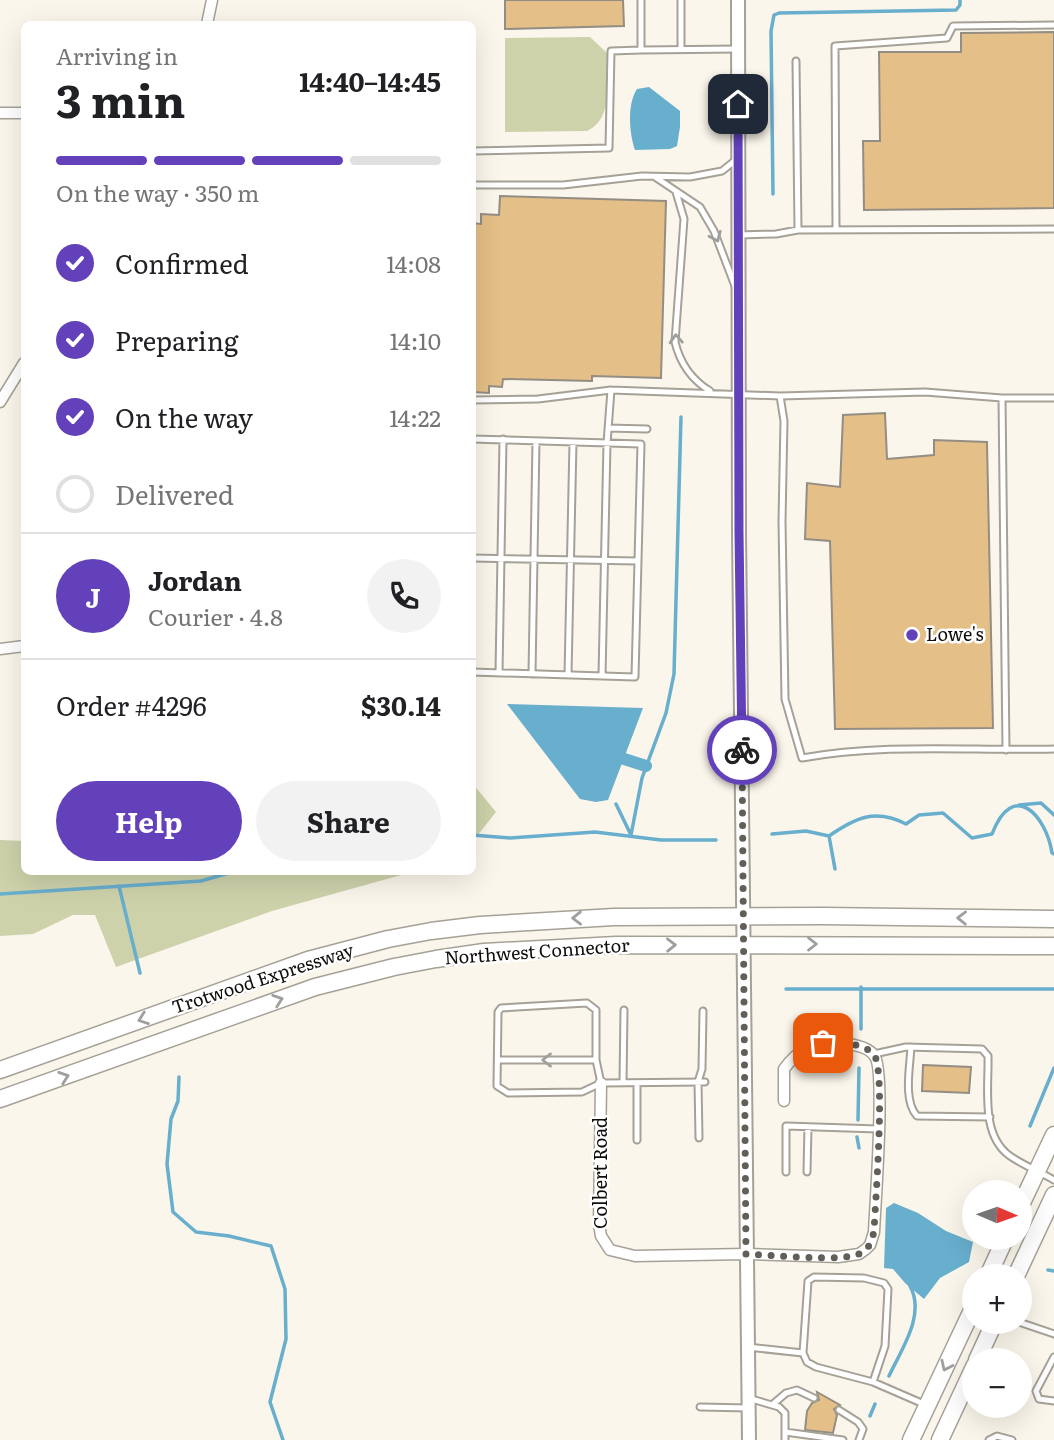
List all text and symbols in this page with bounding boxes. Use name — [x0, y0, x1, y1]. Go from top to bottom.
text: Arriving in — [56, 38, 178, 72]
text: 14:40–14:45 — [299, 61, 441, 100]
text: 3 min — [56, 64, 186, 132]
pin — [708, 74, 768, 134]
icon: home — [719, 85, 757, 123]
text: On the way · 350 m — [56, 175, 259, 209]
one-way arrow — [708, 230, 722, 242]
text: Confirmed — [115, 243, 249, 282]
icon: check — [56, 244, 94, 282]
text: 14:08 — [386, 246, 441, 280]
text: Preparing — [115, 320, 238, 359]
icon: check — [56, 321, 94, 359]
text: 14:10 — [390, 323, 441, 357]
one-way arrow — [669, 333, 684, 344]
text: On the way — [115, 397, 253, 436]
icon: check — [56, 398, 94, 436]
text: 14:22 — [389, 400, 441, 434]
text: Delivered — [115, 474, 234, 513]
button: phone — [367, 559, 441, 633]
text: Jordan — [148, 560, 242, 599]
text: J — [86, 577, 100, 616]
text: Courier · 4.8 — [148, 599, 283, 633]
place label: Lowe's — [926, 620, 984, 647]
marker: Lowe's — [904, 627, 920, 643]
text: Order #4296 — [56, 685, 207, 724]
text: $30.14 — [361, 685, 441, 724]
courier — [707, 715, 777, 785]
icon: bike — [723, 731, 761, 769]
button: Help — [56, 781, 242, 861]
button: Share — [256, 781, 441, 861]
one-way arrow — [571, 910, 582, 926]
one-way arrow — [956, 910, 966, 926]
street label: Northwest Connector — [443, 931, 631, 970]
street label: Trotwood Expressway — [168, 935, 358, 1020]
one-way arrow — [807, 936, 818, 952]
one-way arrow — [666, 937, 677, 952]
one-way arrow — [272, 994, 284, 1008]
one-way arrow — [138, 1011, 150, 1025]
pin — [793, 1013, 853, 1073]
icon: bag — [804, 1024, 842, 1062]
one-way arrow — [541, 1052, 552, 1068]
one-way arrow — [58, 1071, 70, 1085]
street label: Colbert Road — [586, 1117, 613, 1229]
north arrow — [962, 1180, 1032, 1250]
map controls — [962, 1180, 1032, 1418]
button: + — [962, 1264, 1032, 1334]
button: − — [962, 1348, 1032, 1418]
one-way arrow — [940, 1358, 954, 1371]

